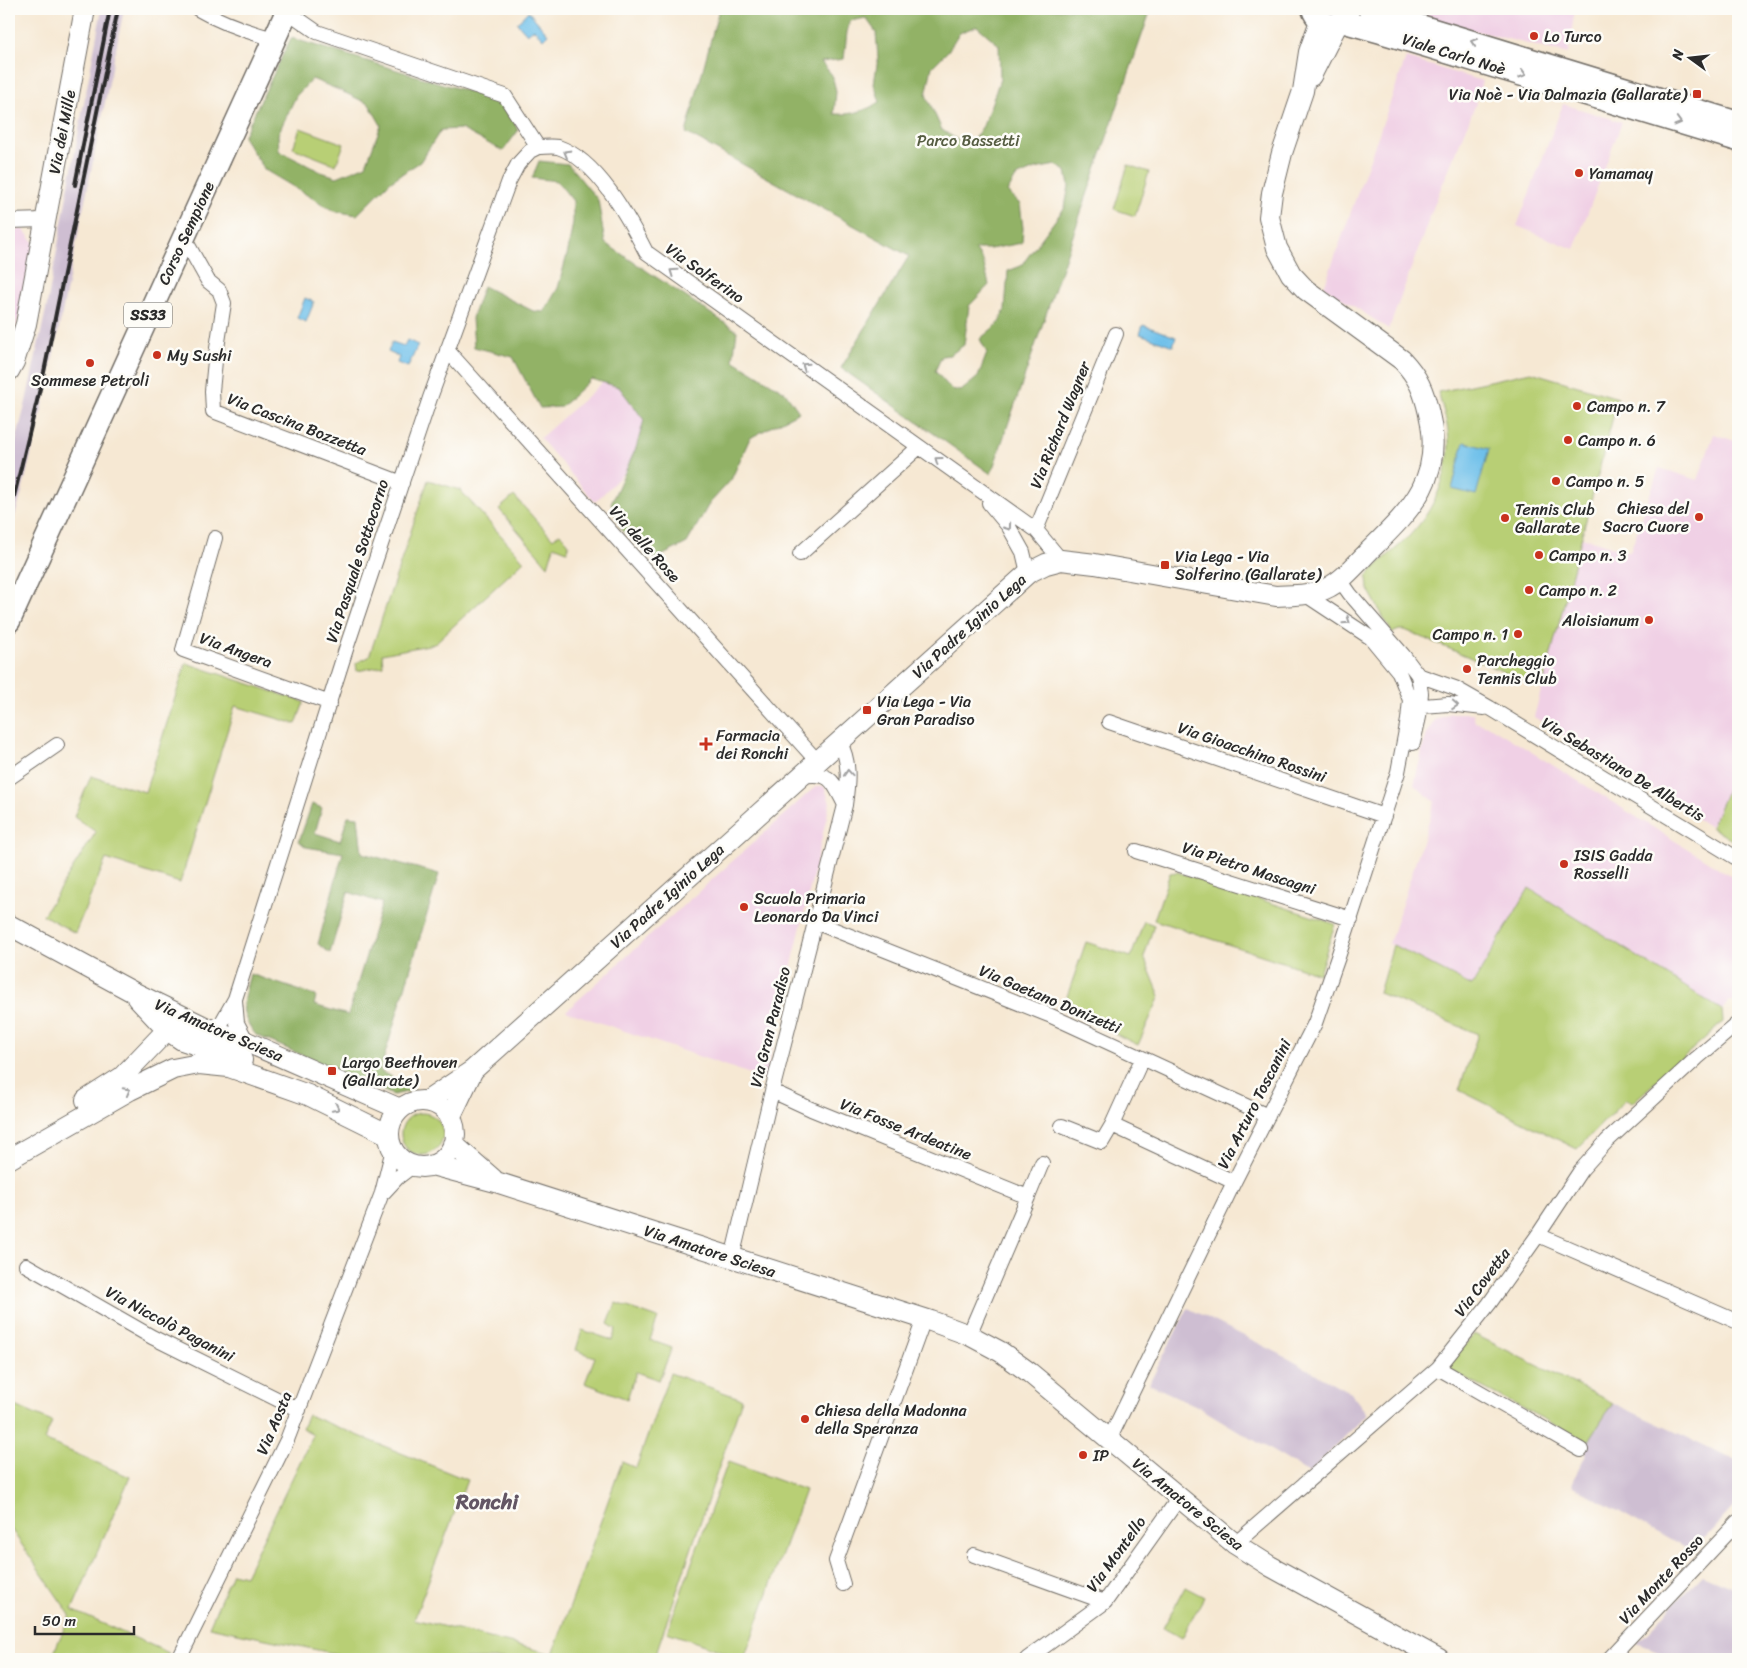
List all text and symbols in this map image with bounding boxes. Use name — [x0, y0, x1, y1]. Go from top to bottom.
place label: Lo Turco — [1544, 22, 1602, 51]
street label: Viale Carlo Noè — [1399, 24, 1509, 84]
marker: Lo Turco — [1528, 30, 1540, 42]
north arrow — [1664, 32, 1714, 82]
one-way arrow — [1471, 37, 1479, 47]
text: N — [1664, 47, 1691, 64]
one-way arrow — [1518, 69, 1526, 79]
place label: Via Noè - Via Dalmazia (Gallarate) — [1449, 80, 1688, 109]
street label: Via dei Mille — [40, 87, 84, 177]
marker: Via Noè - Via Dalmazia (Gallarate) — [1691, 88, 1703, 100]
one-way arrow — [1673, 116, 1682, 126]
park label: Parco Bassetti — [917, 126, 1020, 155]
one-way arrow — [563, 149, 572, 159]
place label: Yamamay — [1589, 159, 1654, 188]
marker: Yamamay — [1573, 167, 1585, 179]
street label: Corso Sempione — [149, 176, 223, 290]
street label: Via Solferino — [659, 235, 751, 311]
one-way arrow — [670, 269, 679, 277]
road number: SS33 — [124, 302, 172, 328]
place label: My Sushi — [167, 341, 232, 370]
marker: My Sushi — [151, 349, 163, 361]
street label: Via Richard Wagner — [1021, 356, 1099, 493]
marker: Sommese Petroli — [84, 357, 96, 369]
one-way arrow — [801, 363, 811, 372]
place label: Sommese Petroli — [31, 366, 150, 395]
street label: Via Cascina Bozzetta — [223, 384, 372, 464]
place label: Campo n. 7 — [1587, 392, 1666, 421]
marker: Campo n. 7 — [1571, 400, 1583, 412]
place label: Campo n. 6 — [1578, 426, 1656, 455]
marker: Campo n. 6 — [1562, 434, 1574, 446]
one-way arrow — [934, 457, 944, 466]
place label: Campo n. 5 — [1566, 467, 1645, 496]
street label: Via Pasquale Sottocorno — [317, 475, 397, 647]
marker: Campo n. 5 — [1550, 475, 1562, 487]
place label: Chiesa del Sacro Cuore — [1603, 494, 1689, 541]
place label: Tennis Club Gallarate — [1515, 495, 1595, 542]
street label: Via delle Rose — [602, 498, 688, 590]
marker: Chiesa del Sacro Cuore — [1693, 511, 1705, 523]
marker: Tennis Club Gallarate — [1499, 512, 1511, 524]
one-way arrow — [1002, 521, 1011, 530]
place label: Campo n. 3 — [1549, 541, 1627, 570]
place label: Via Lega - Via Solferino (Gallarate) — [1175, 542, 1322, 589]
marker: Campo n. 3 — [1533, 549, 1545, 561]
marker: Via Lega - Via Solferino (Gallarate) — [1159, 559, 1171, 571]
street label: Via Padre Iginio Lega — [905, 566, 1033, 686]
place label: Campo n. 2 — [1539, 576, 1617, 605]
marker: Campo n. 2 — [1523, 584, 1535, 596]
place label: Aloisianum — [1561, 606, 1639, 635]
marker: Aloisianum — [1643, 614, 1655, 626]
one-way arrow — [1341, 615, 1351, 624]
place label: Campo n. 1 — [1432, 620, 1508, 649]
street label: Via Angera — [196, 623, 276, 677]
marker: Campo n. 1 — [1512, 628, 1524, 640]
place label: Parcheggio Tennis Club — [1477, 646, 1557, 693]
marker: Parcheggio Tennis Club — [1461, 663, 1473, 675]
place label: Via Lega - Via Gran Paradiso — [877, 687, 975, 734]
one-way arrow — [1451, 699, 1459, 710]
marker: Via Lega - Via Gran Paradiso — [861, 704, 873, 716]
street label: Via Sebastiano De Albertis — [1536, 709, 1711, 830]
street label: Via Gioacchino Rossini — [1174, 713, 1331, 791]
place label: Farmacia dei Ronchi — [716, 721, 789, 768]
marker: Farmacia dei Ronchi — [700, 738, 712, 750]
one-way arrow — [842, 768, 853, 776]
street label: Via Pietro Mascagni — [1178, 833, 1320, 903]
street label: Via Padre Iginio Lega — [603, 836, 731, 956]
place label: ISIS Gadda Rosselli — [1573, 841, 1653, 888]
marker: ISIS Gadda Rosselli — [1558, 858, 1570, 870]
place label: Scuola Primaria Leonardo Da Vinci — [754, 884, 879, 931]
marker: Scuola Primaria Leonardo Da Vinci — [738, 901, 750, 913]
street label: Via Gaetano Donizetti — [974, 956, 1126, 1042]
street label: Via Gran Paradiso — [741, 964, 799, 1090]
street label: Via Amatore Sciesa — [150, 990, 289, 1071]
street label: Via Arturo Toscanini — [1209, 1033, 1300, 1174]
place label: Largo Beethoven (Gallarate) — [342, 1048, 458, 1095]
marker: Largo Beethoven (Gallarate) — [326, 1065, 338, 1077]
one-way arrow — [122, 1088, 131, 1098]
street label: Via Fosse Ardeatine — [836, 1089, 976, 1169]
one-way arrow — [330, 1102, 339, 1112]
street label: Via Amatore Sciesa — [640, 1216, 781, 1286]
street label: Via Covetta — [1446, 1240, 1519, 1323]
street label: Via Niccolò Paganini — [100, 1278, 240, 1371]
street label: Via Aosta — [248, 1387, 300, 1459]
place label: Chiesa della Madonna della Speranza — [815, 1396, 967, 1443]
marker: Chiesa della Madonna della Speranza — [799, 1413, 811, 1425]
place label: IP — [1092, 1441, 1109, 1470]
marker: IP — [1077, 1449, 1089, 1461]
street label: Via Amatore Sciesa — [1126, 1450, 1251, 1559]
district label: Ronchi — [455, 1483, 519, 1521]
street label: Via Montello — [1078, 1510, 1154, 1598]
street label: Via Monte Rosso — [1611, 1527, 1711, 1631]
scale bar — [35, 1603, 134, 1635]
text: 50 m — [42, 1608, 77, 1634]

